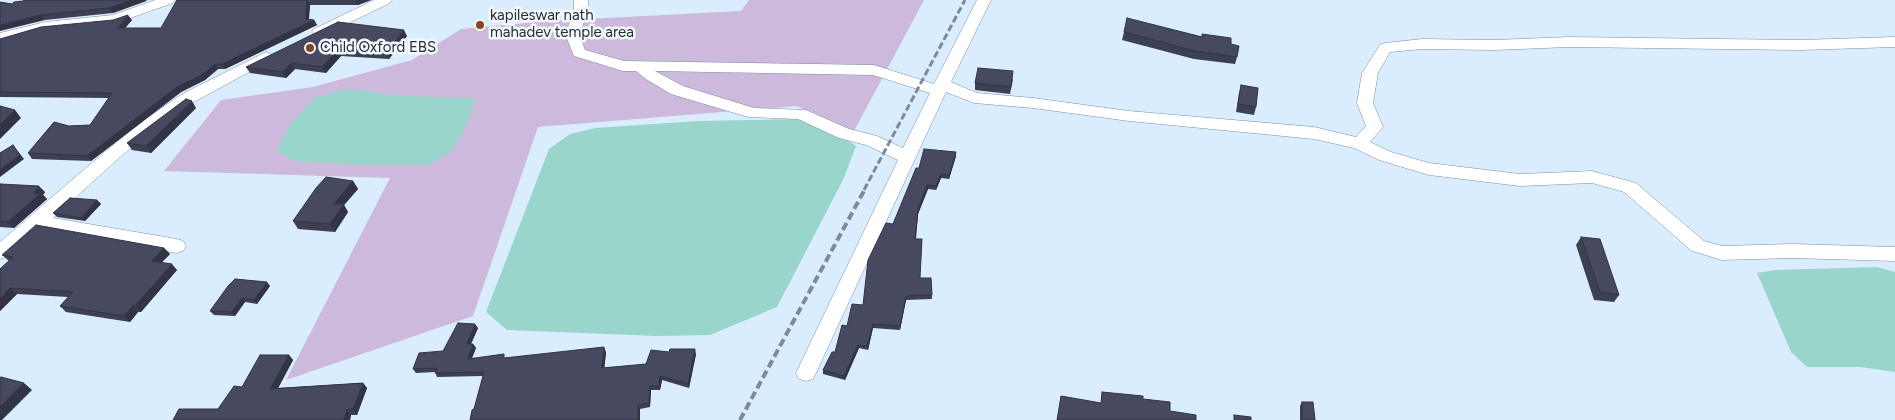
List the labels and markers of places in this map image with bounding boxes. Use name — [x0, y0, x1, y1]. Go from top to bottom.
place label: kapileswar nath mahadev temple area — [490, 7, 634, 42]
marker: kapileswar nath mahadev temple area — [474, 19, 486, 31]
place label: Child Oxford EBS — [320, 39, 436, 57]
marker: Child Oxford EBS — [304, 42, 316, 54]

